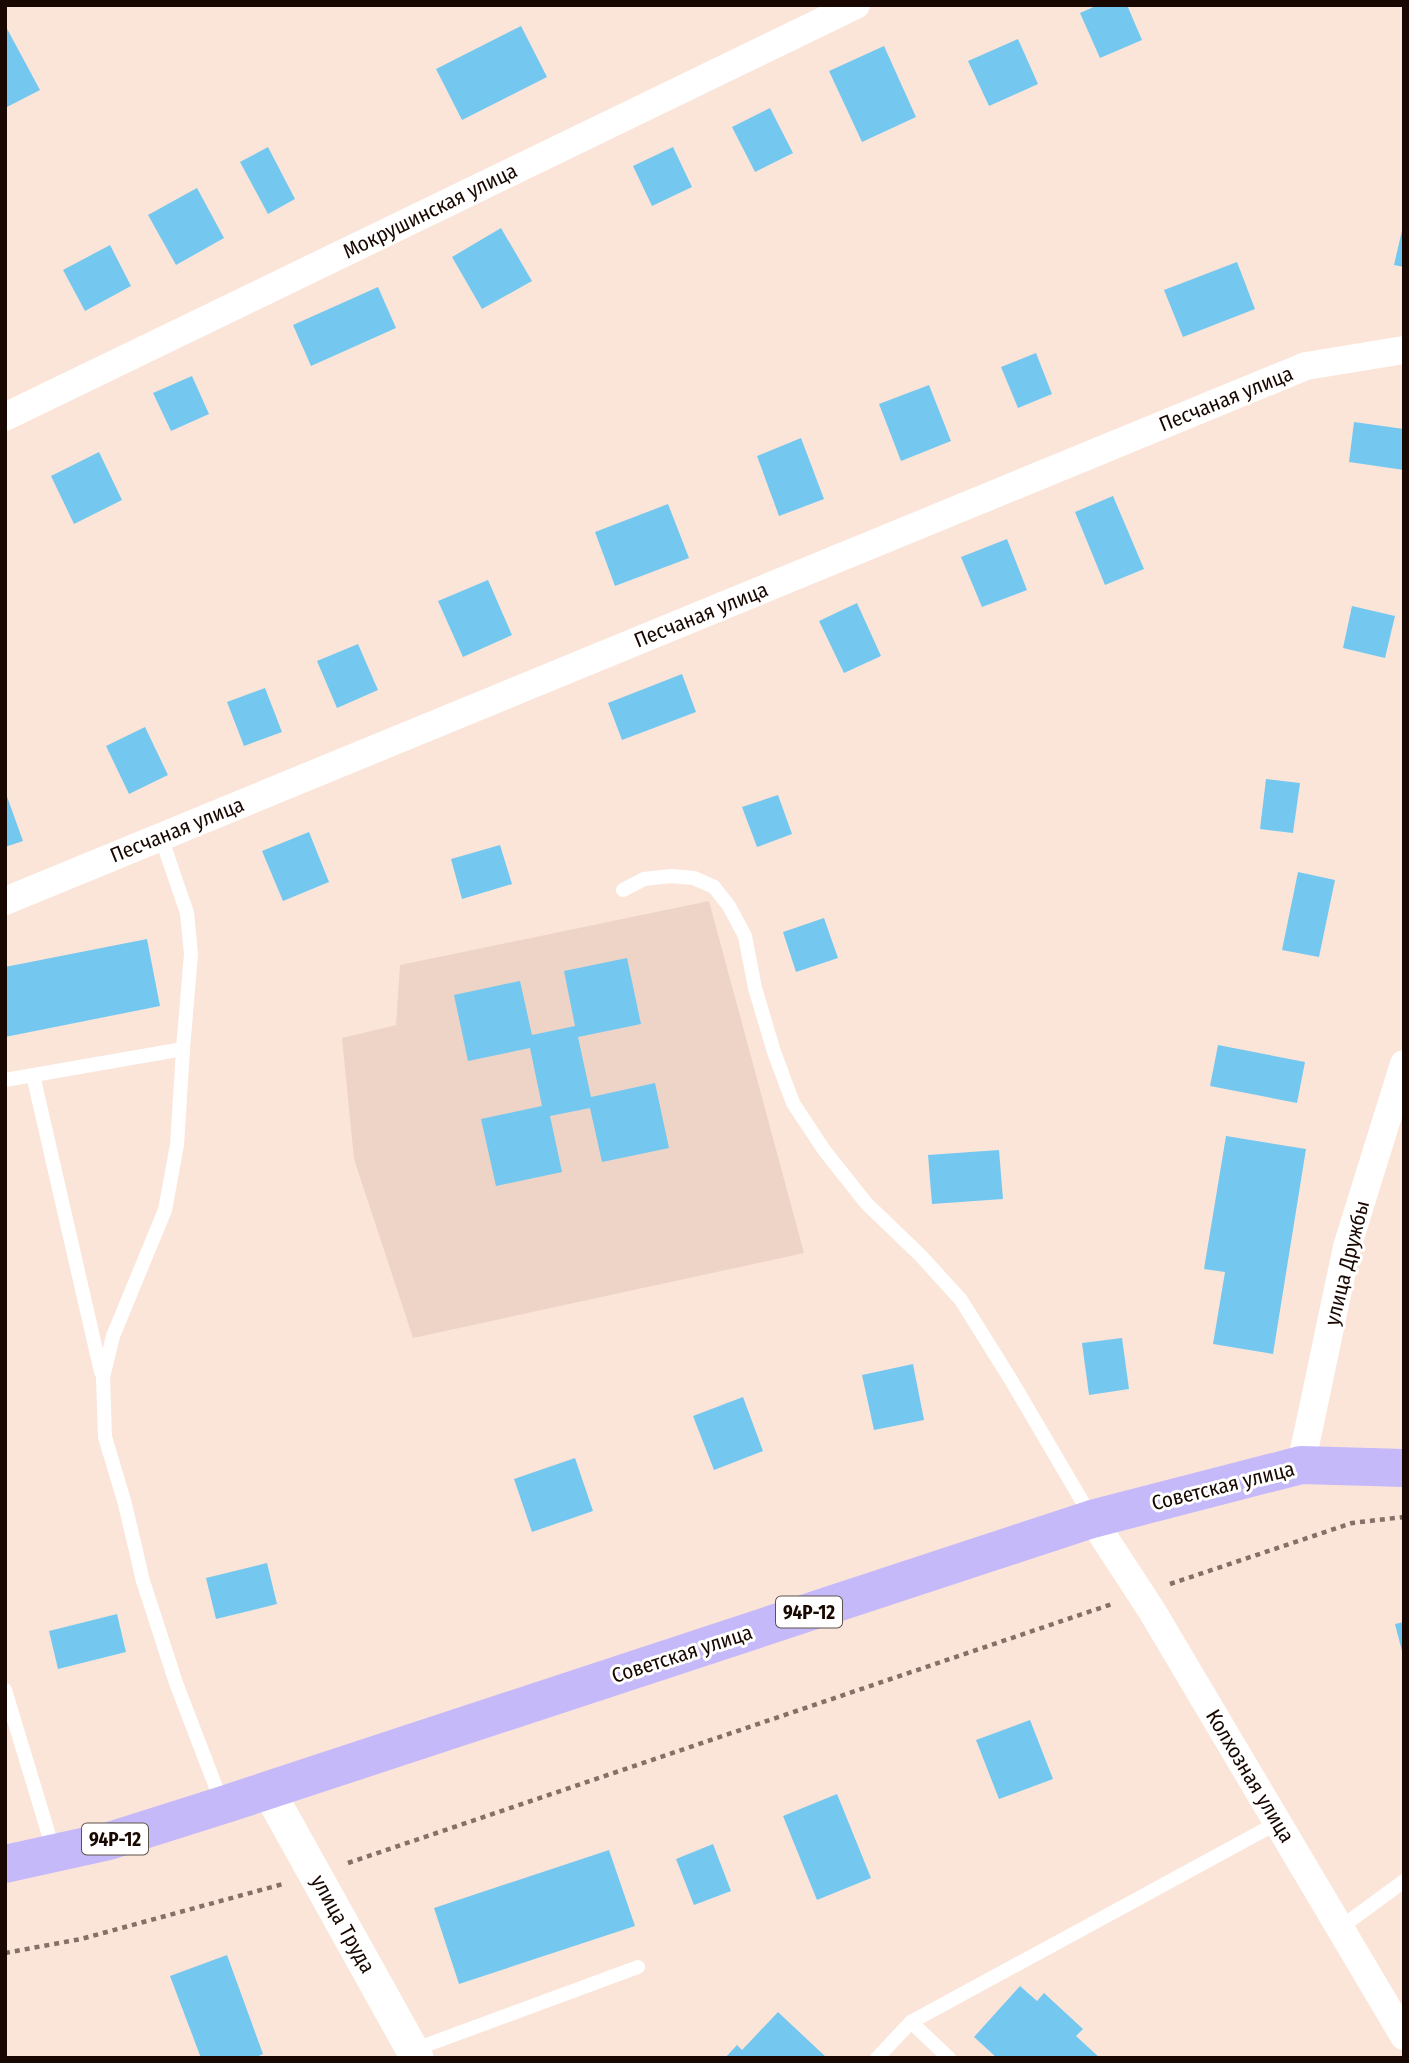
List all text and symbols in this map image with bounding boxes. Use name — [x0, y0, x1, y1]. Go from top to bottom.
street label: Мокрушинская улица — [339, 158, 521, 264]
street label: Песчаная улица — [1155, 360, 1297, 438]
street label: Песчаная улица — [630, 576, 772, 654]
street label: Песчаная улица — [106, 791, 248, 869]
street label: улица Дружбы — [1319, 1198, 1375, 1328]
street label: Советская улица — [1149, 1456, 1297, 1516]
road number: 94Р-12 — [776, 1596, 842, 1628]
street label: Советская улица — [608, 1619, 756, 1689]
street label: Колхозная улица — [1200, 1705, 1300, 1847]
road number: 94Р-12 — [82, 1824, 148, 1854]
street label: улица Труда — [305, 1870, 381, 1978]

